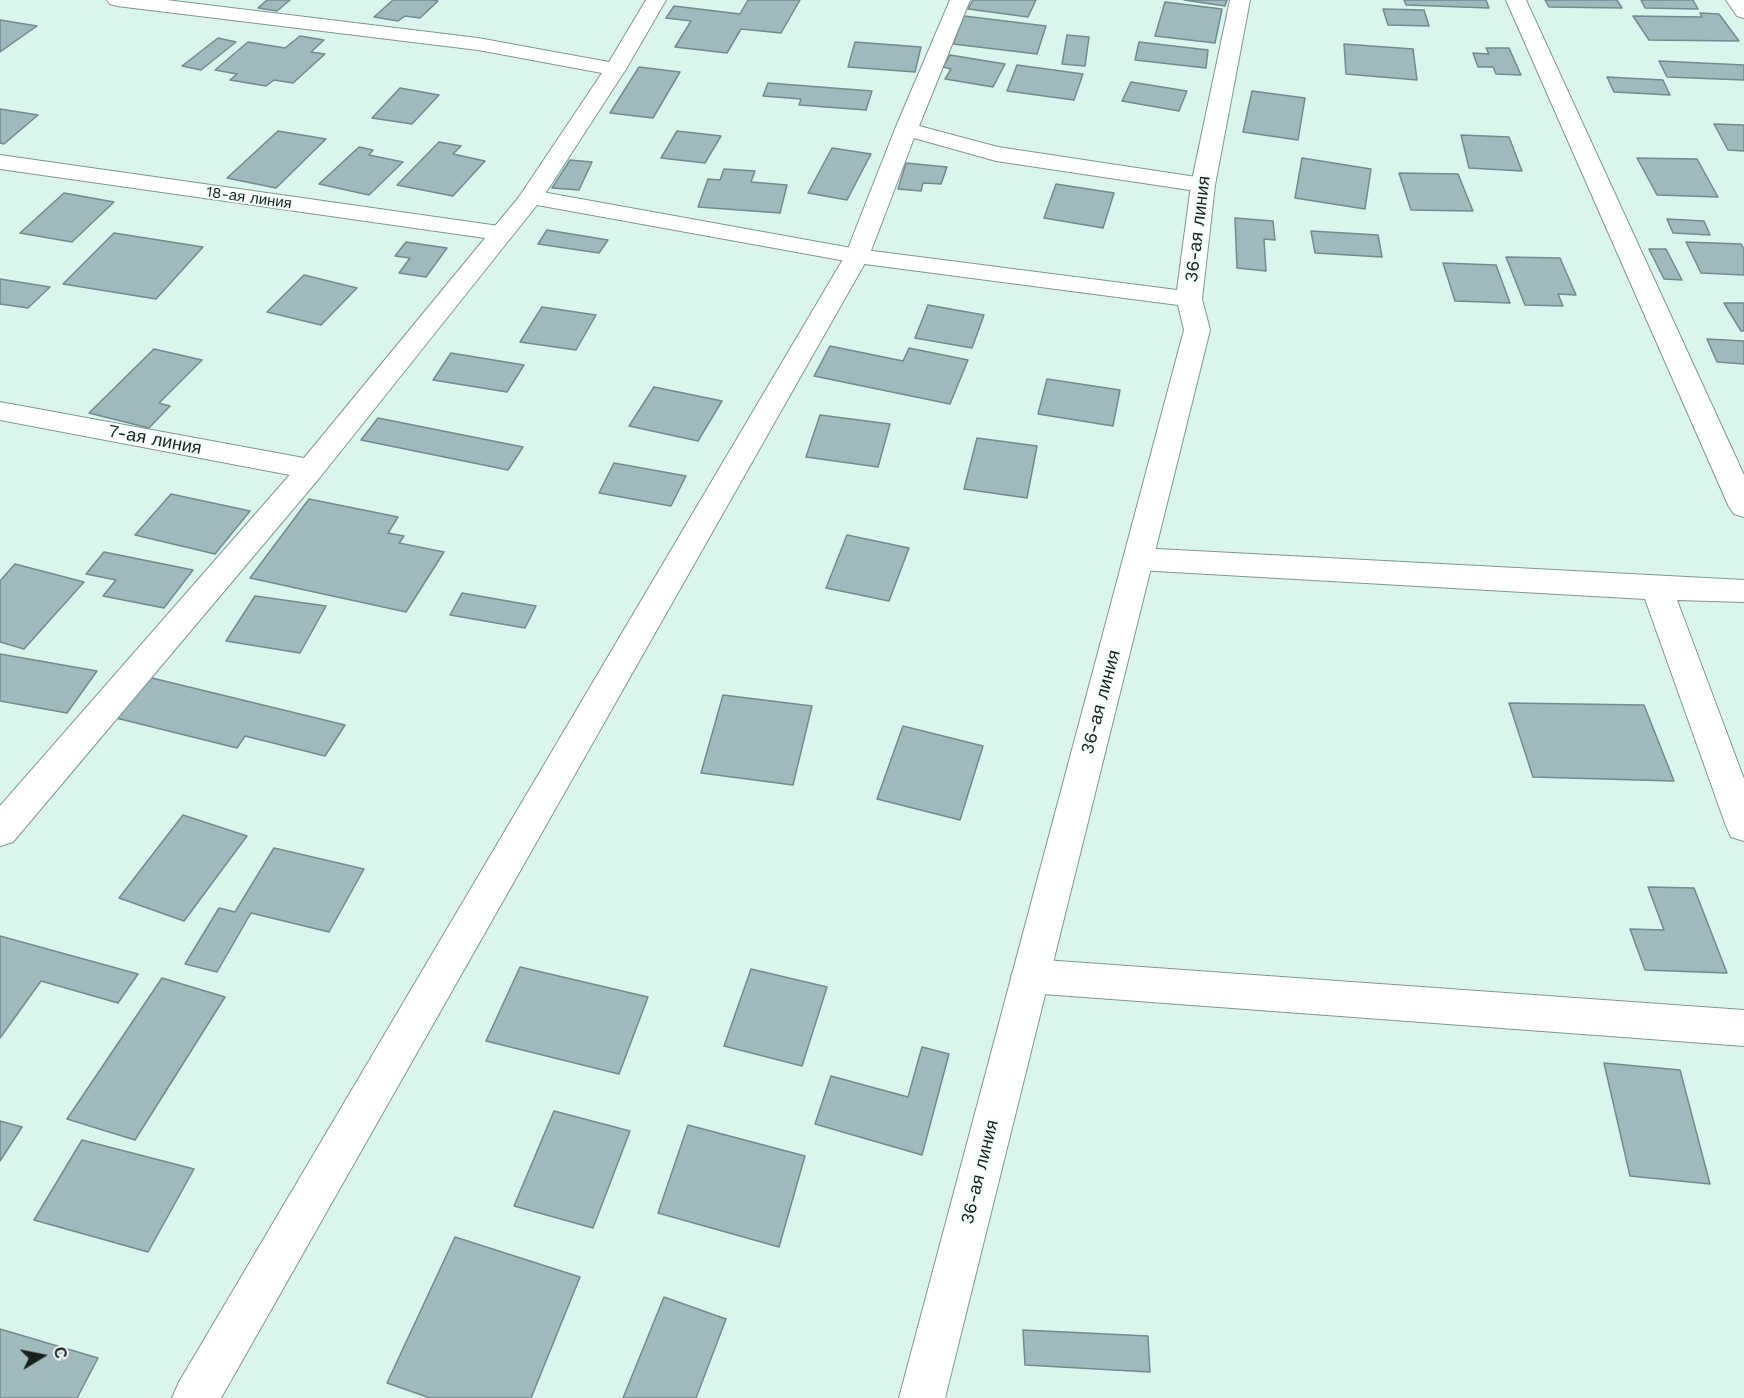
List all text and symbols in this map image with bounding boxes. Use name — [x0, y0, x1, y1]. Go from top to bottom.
street label: 36-ая линия — [1181, 175, 1215, 283]
street label: 18-ая линия — [205, 183, 293, 213]
street label: 7-ая линия — [107, 420, 203, 460]
street label: 36-ая линия — [1077, 648, 1125, 756]
street label: 36-ая линия — [957, 1118, 1003, 1226]
north arrow — [12, 1326, 72, 1386]
text: С — [50, 1345, 71, 1360]

